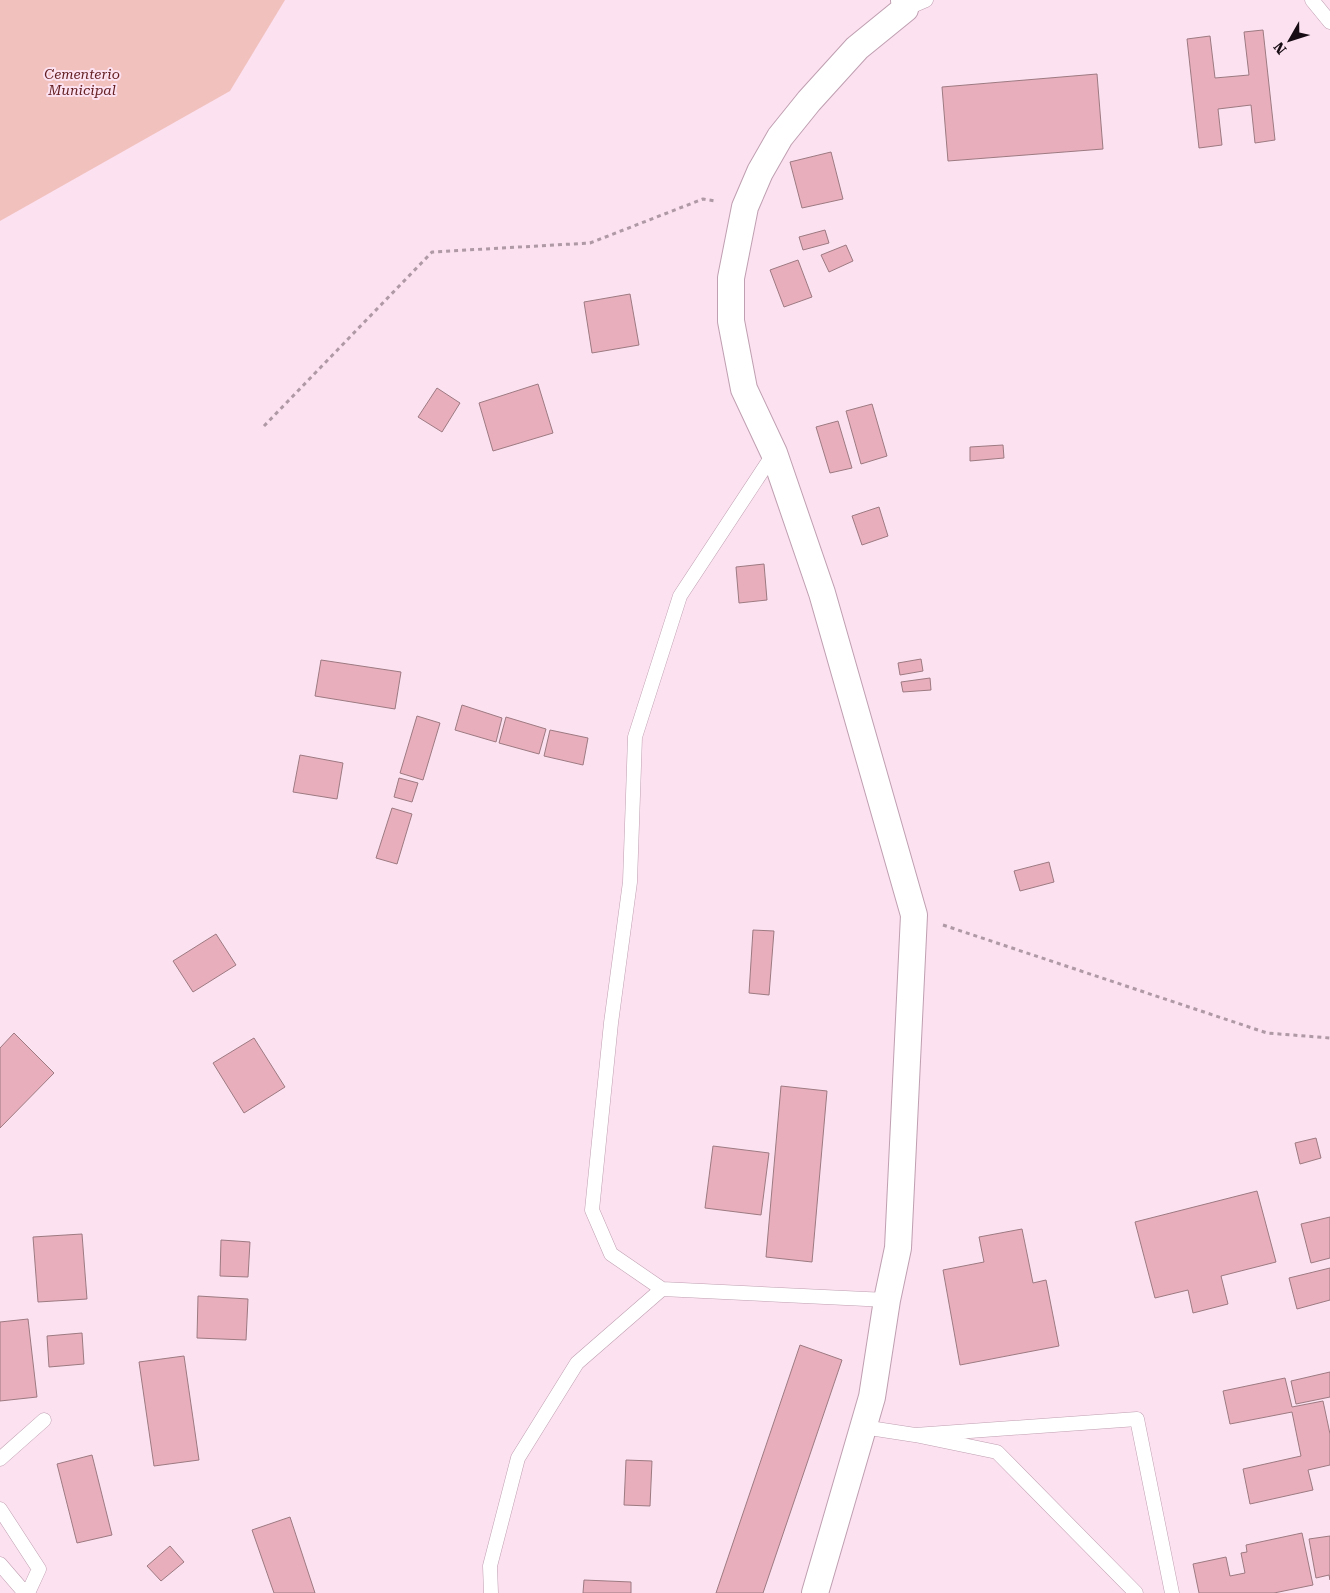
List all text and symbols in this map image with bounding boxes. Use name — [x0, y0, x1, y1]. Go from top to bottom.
north arrow — [1265, 15, 1315, 65]
text: N — [1270, 39, 1290, 57]
park label: Cementerio Municipal — [44, 66, 120, 98]

